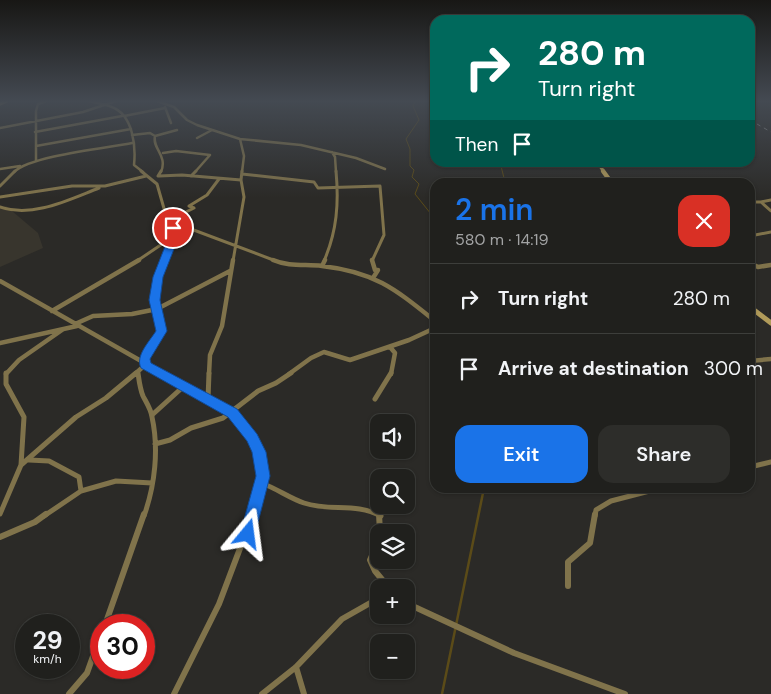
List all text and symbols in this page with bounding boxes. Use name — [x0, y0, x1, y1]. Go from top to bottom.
text: 280 m — [538, 30, 646, 76]
icon: right — [455, 35, 520, 100]
text: Turn right — [538, 74, 635, 103]
icon: arrive — [508, 130, 536, 158]
text: Then — [455, 132, 498, 157]
text: 2 min — [455, 190, 533, 229]
button: close — [678, 195, 730, 247]
pin — [152, 207, 194, 249]
icon: arrive — [159, 214, 187, 242]
text: 580 m · 14:19 — [455, 229, 549, 250]
icon: right — [455, 285, 483, 313]
text: Turn right — [498, 286, 588, 311]
text: 280 m — [673, 286, 730, 311]
icon: arrive — [455, 355, 483, 383]
text: Arrive at destination — [498, 356, 689, 381]
text: 300 m — [704, 356, 763, 381]
map controls — [370, 414, 415, 679]
button: sound — [370, 414, 415, 459]
button: Exit — [455, 425, 588, 483]
button: Share — [598, 425, 730, 483]
button: search — [370, 469, 415, 514]
position arrow — [221, 507, 273, 559]
button: layers — [370, 524, 415, 569]
button: + — [370, 579, 415, 624]
speed limit sign: 30 — [90, 614, 155, 679]
text: 29 — [32, 624, 63, 657]
button: − — [370, 634, 415, 679]
text: km/h — [33, 651, 62, 667]

